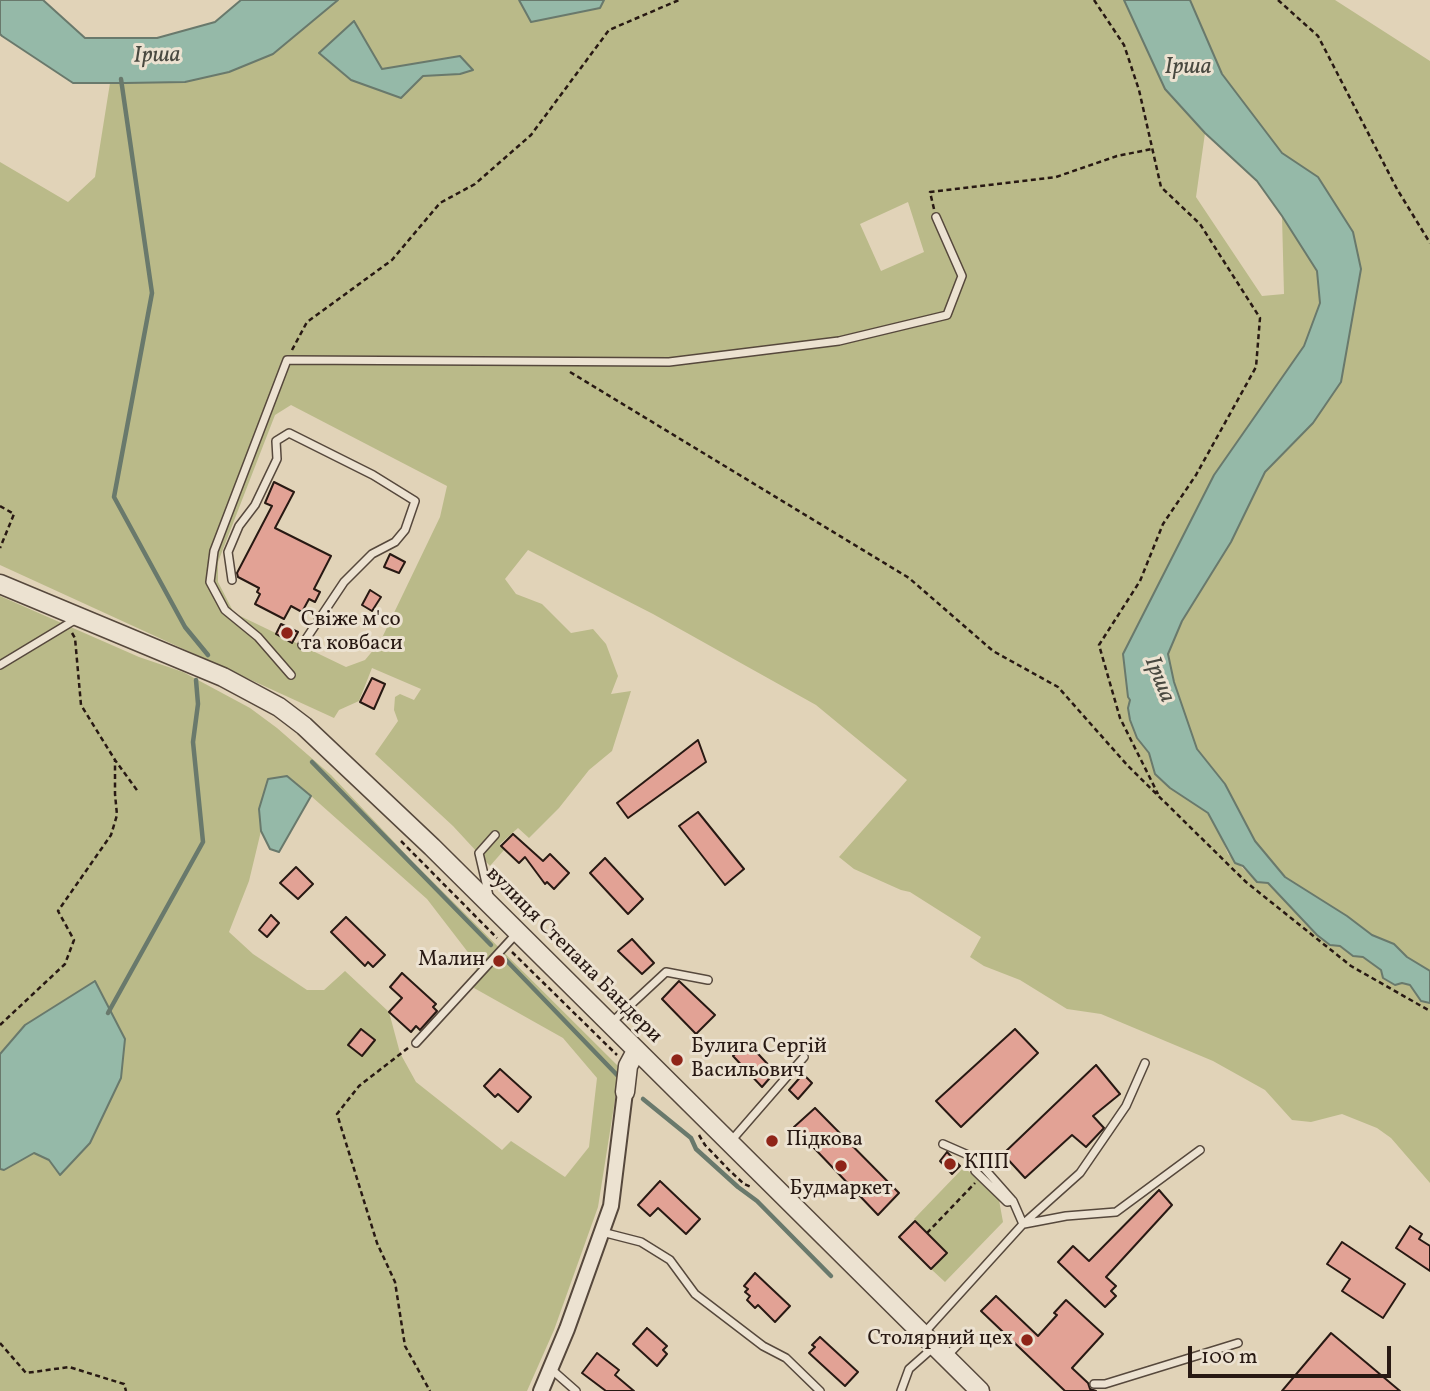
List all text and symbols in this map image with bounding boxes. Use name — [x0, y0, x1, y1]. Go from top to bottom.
water label: Ірша — [133, 43, 181, 71]
water label: Ірша — [1164, 55, 1212, 83]
place label: Свіже м'со та ковбаси — [301, 608, 403, 658]
marker: Свіже м'со та ковбаси — [279, 625, 295, 641]
water label: Ірша — [1136, 653, 1180, 707]
street label: вулиця Степана Бандери — [479, 862, 667, 1050]
place label: Малин — [418, 948, 485, 974]
marker: Малин — [491, 953, 507, 969]
place label: Булига Сергій Васильович — [691, 1035, 827, 1085]
marker: Булига Сергій Васильович — [669, 1052, 685, 1068]
place label: Підкова — [786, 1128, 863, 1154]
marker: Підкова — [764, 1133, 780, 1149]
place label: КПП — [964, 1151, 1009, 1177]
marker: КПП — [942, 1156, 958, 1172]
marker: Будмаркет — [833, 1158, 849, 1174]
place label: Будмаркет — [789, 1177, 893, 1203]
place label: Столярний цех — [867, 1327, 1013, 1353]
marker: Столярний цех — [1019, 1332, 1035, 1348]
scale bar — [1192, 1332, 1395, 1376]
text: 100 m — [1201, 1343, 1258, 1372]

